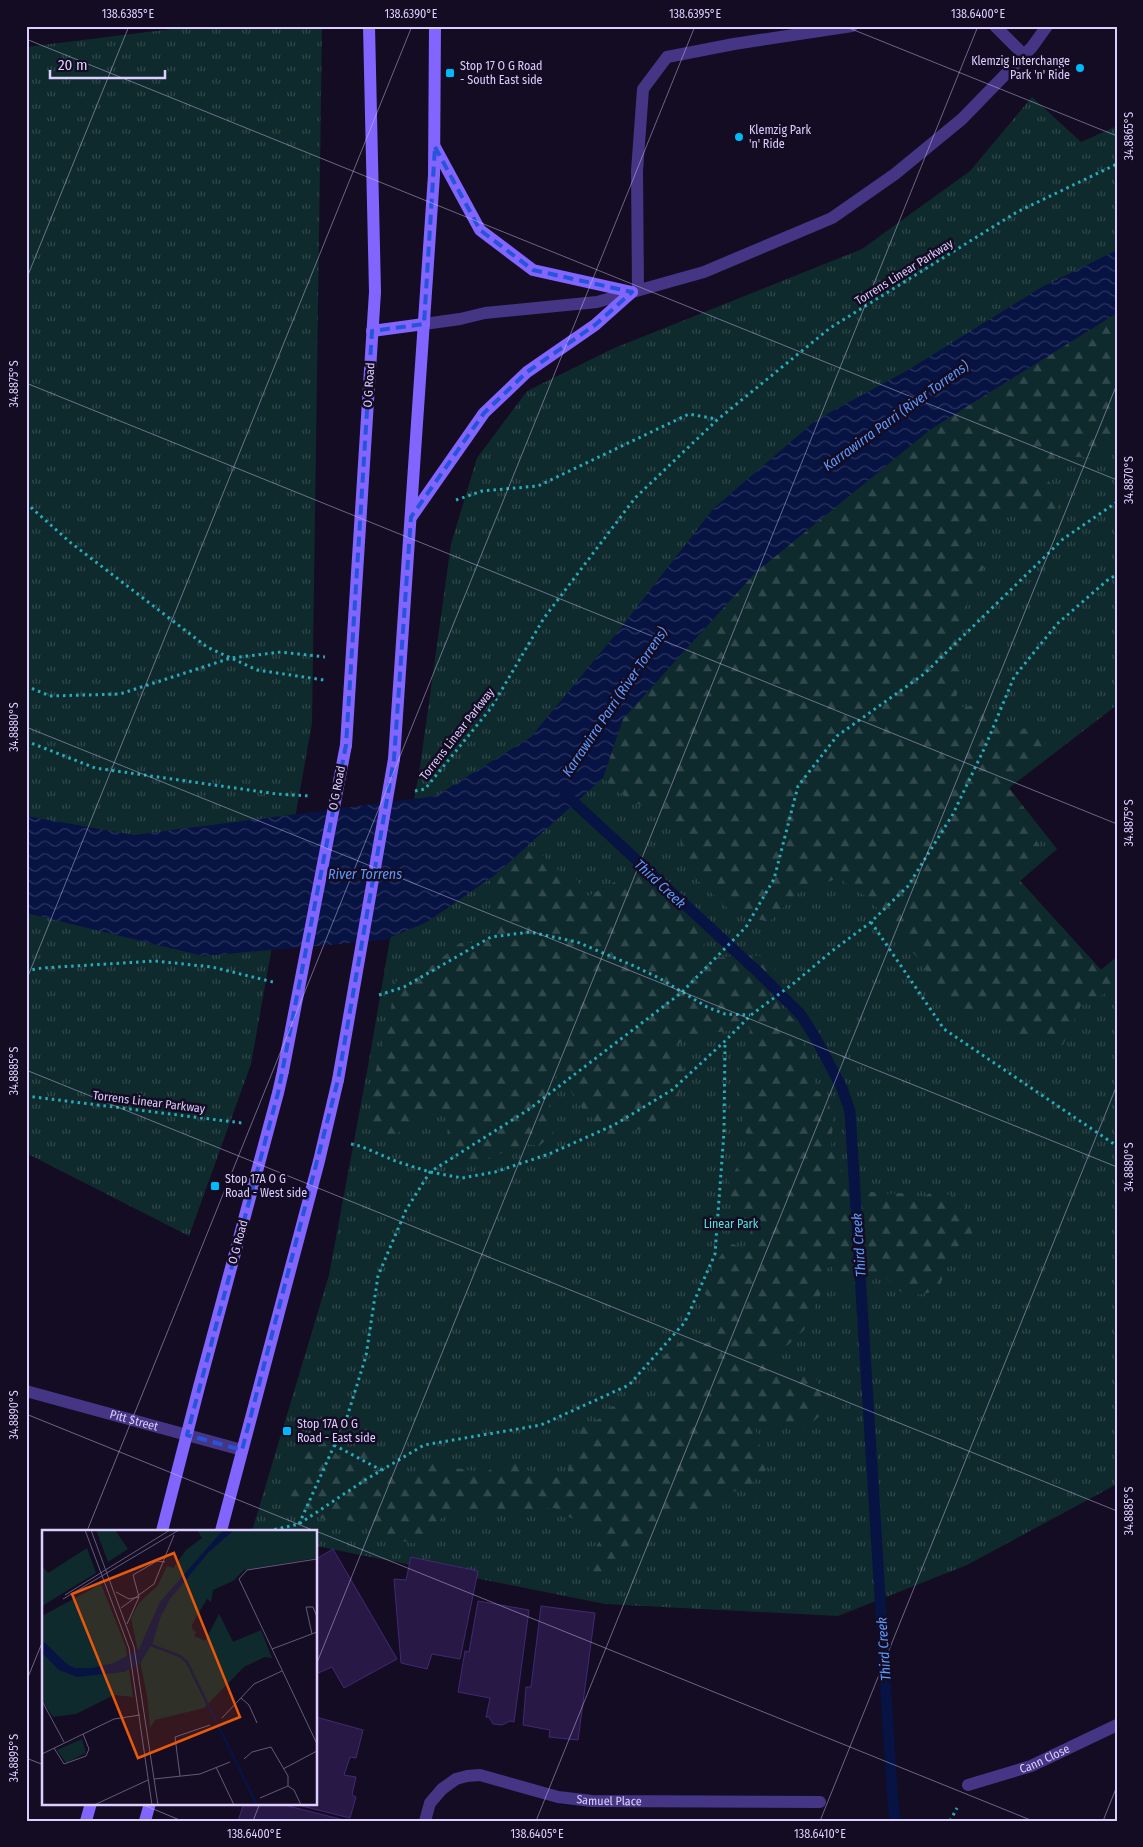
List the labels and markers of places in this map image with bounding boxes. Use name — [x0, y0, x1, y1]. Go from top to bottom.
place label: Klemzig Interchange Park 'n' Ride — [971, 54, 1070, 82]
place label: Stop 17 O G Road - South East side — [460, 59, 543, 87]
marker: Klemzig Interchange Park 'n' Ride — [1074, 62, 1086, 74]
marker: Stop 17 O G Road - South East side — [444, 67, 456, 79]
place label: Klemzig Park 'n' Ride — [749, 123, 812, 151]
marker: Klemzig Park 'n' Ride — [733, 131, 745, 143]
place label: Stop 17A O G Road - West side — [225, 1172, 307, 1200]
marker: Stop 17A O G Road - West side — [209, 1180, 221, 1192]
place label: Stop 17A O G Road - East side — [297, 1417, 376, 1445]
marker: Stop 17A O G Road - East side — [281, 1425, 293, 1437]

